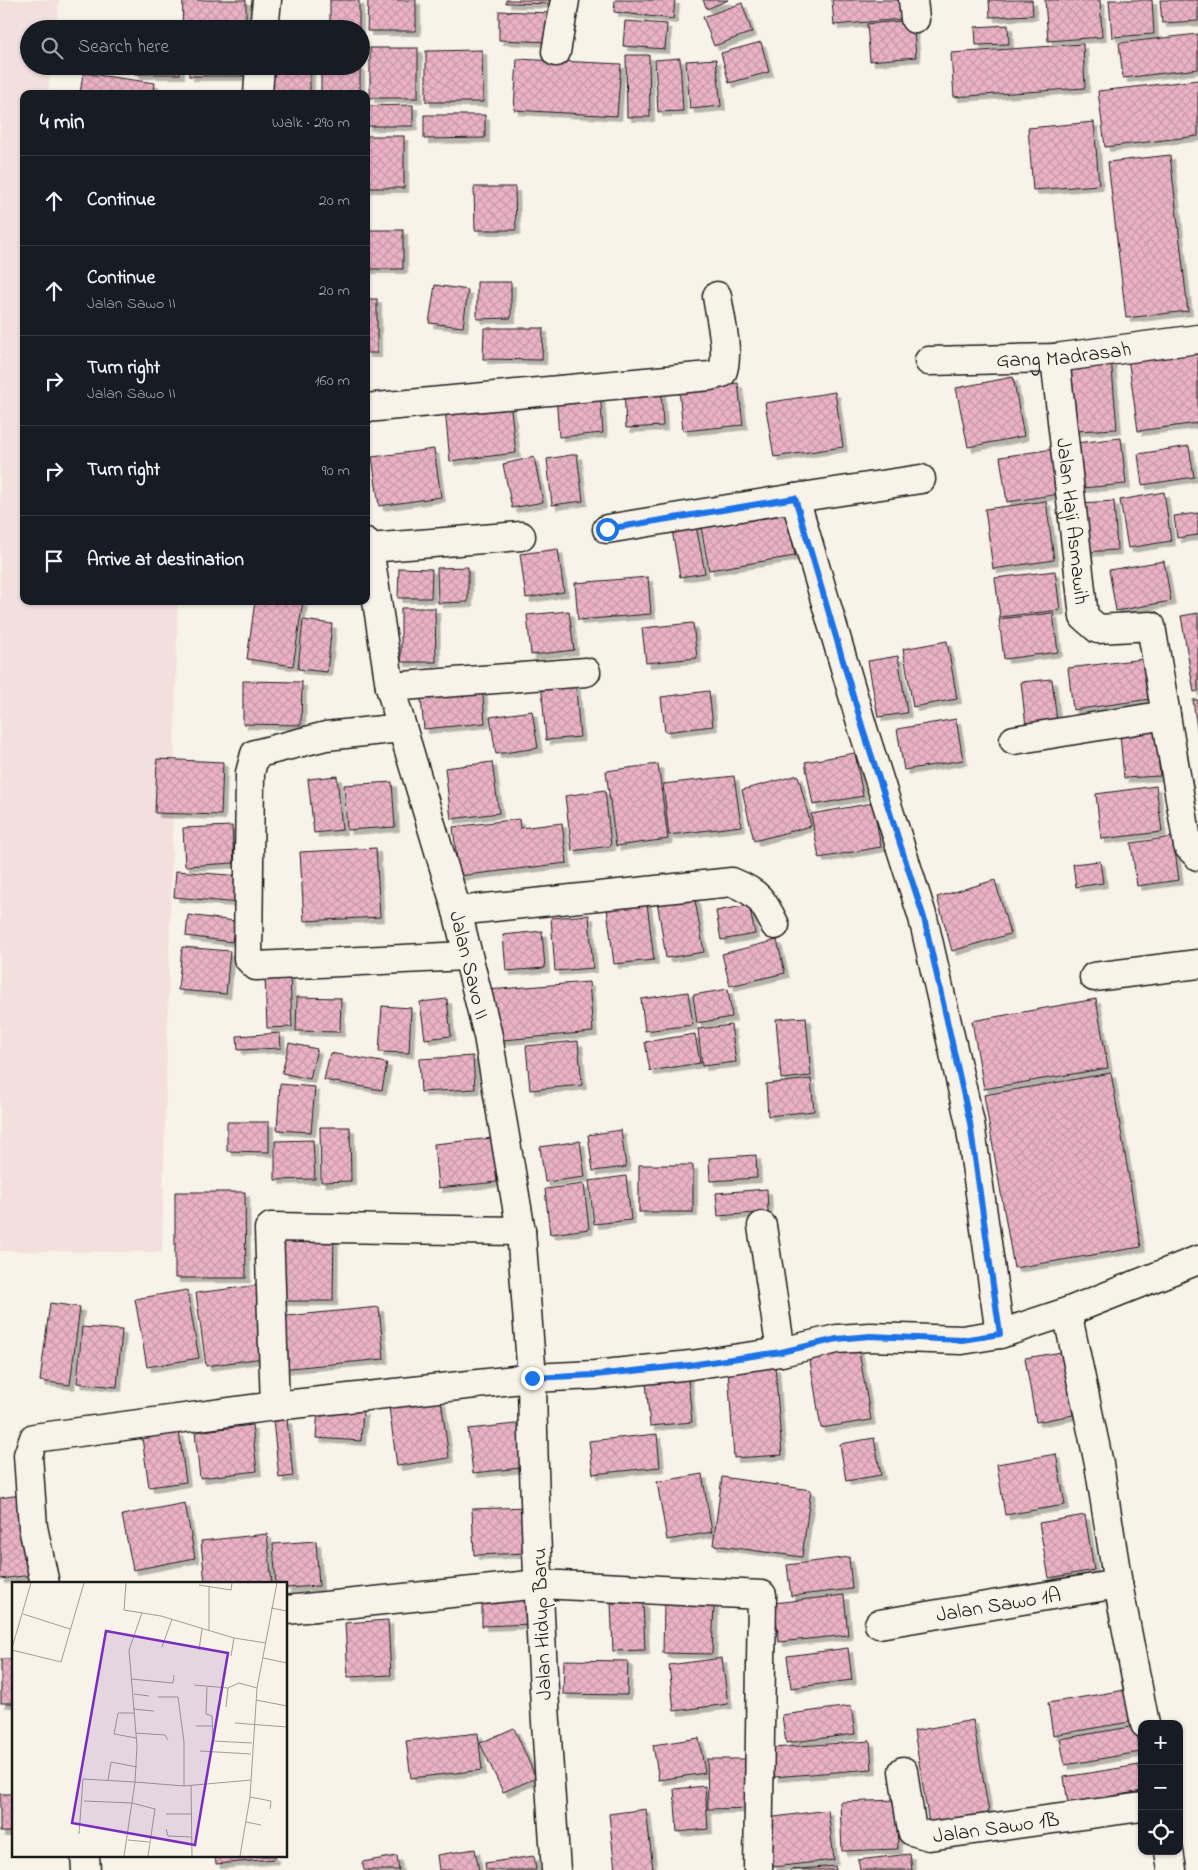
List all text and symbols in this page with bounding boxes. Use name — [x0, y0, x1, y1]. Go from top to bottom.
search box — [20, 20, 370, 75]
icon: search — [38, 34, 66, 62]
text: Search here — [78, 34, 169, 61]
text: 4 min — [40, 108, 84, 138]
text: Walk · 290 m — [272, 111, 350, 135]
icon: ahead — [40, 187, 68, 215]
text: Continue — [87, 187, 155, 214]
text: 20 m — [319, 189, 350, 213]
text: Continue — [87, 265, 155, 292]
icon: ahead — [40, 277, 68, 305]
text: 20 m — [319, 279, 350, 303]
text: Jalan Sawo II — [87, 292, 176, 316]
street label: Gang Madrasah — [996, 335, 1133, 378]
text: Turn right — [87, 355, 160, 382]
icon: right — [40, 367, 68, 395]
text: 160 m — [315, 369, 350, 393]
text: Jalan Sawo II — [87, 382, 176, 406]
street label: Jalan Haji Asmawih — [1047, 436, 1095, 606]
icon: right — [40, 457, 68, 485]
text: Turn right — [87, 457, 160, 484]
text: 90 m — [322, 459, 350, 483]
route start — [596, 518, 619, 541]
icon: arrive — [40, 547, 68, 575]
text: Arrive at destination — [87, 547, 244, 574]
street label: Jalan Savo II — [440, 908, 496, 1023]
route end — [521, 1367, 544, 1390]
street label: Jalan Hidup Baru — [525, 1547, 561, 1701]
street label: Jalan Sawo 1A — [934, 1581, 1063, 1631]
inset map — [12, 1582, 288, 1858]
map controls — [1138, 1720, 1183, 1855]
button: + — [1138, 1720, 1183, 1765]
button: − — [1138, 1765, 1183, 1810]
street label: Jalan Sawo 1B — [931, 1805, 1061, 1852]
button: locate — [1138, 1810, 1183, 1855]

